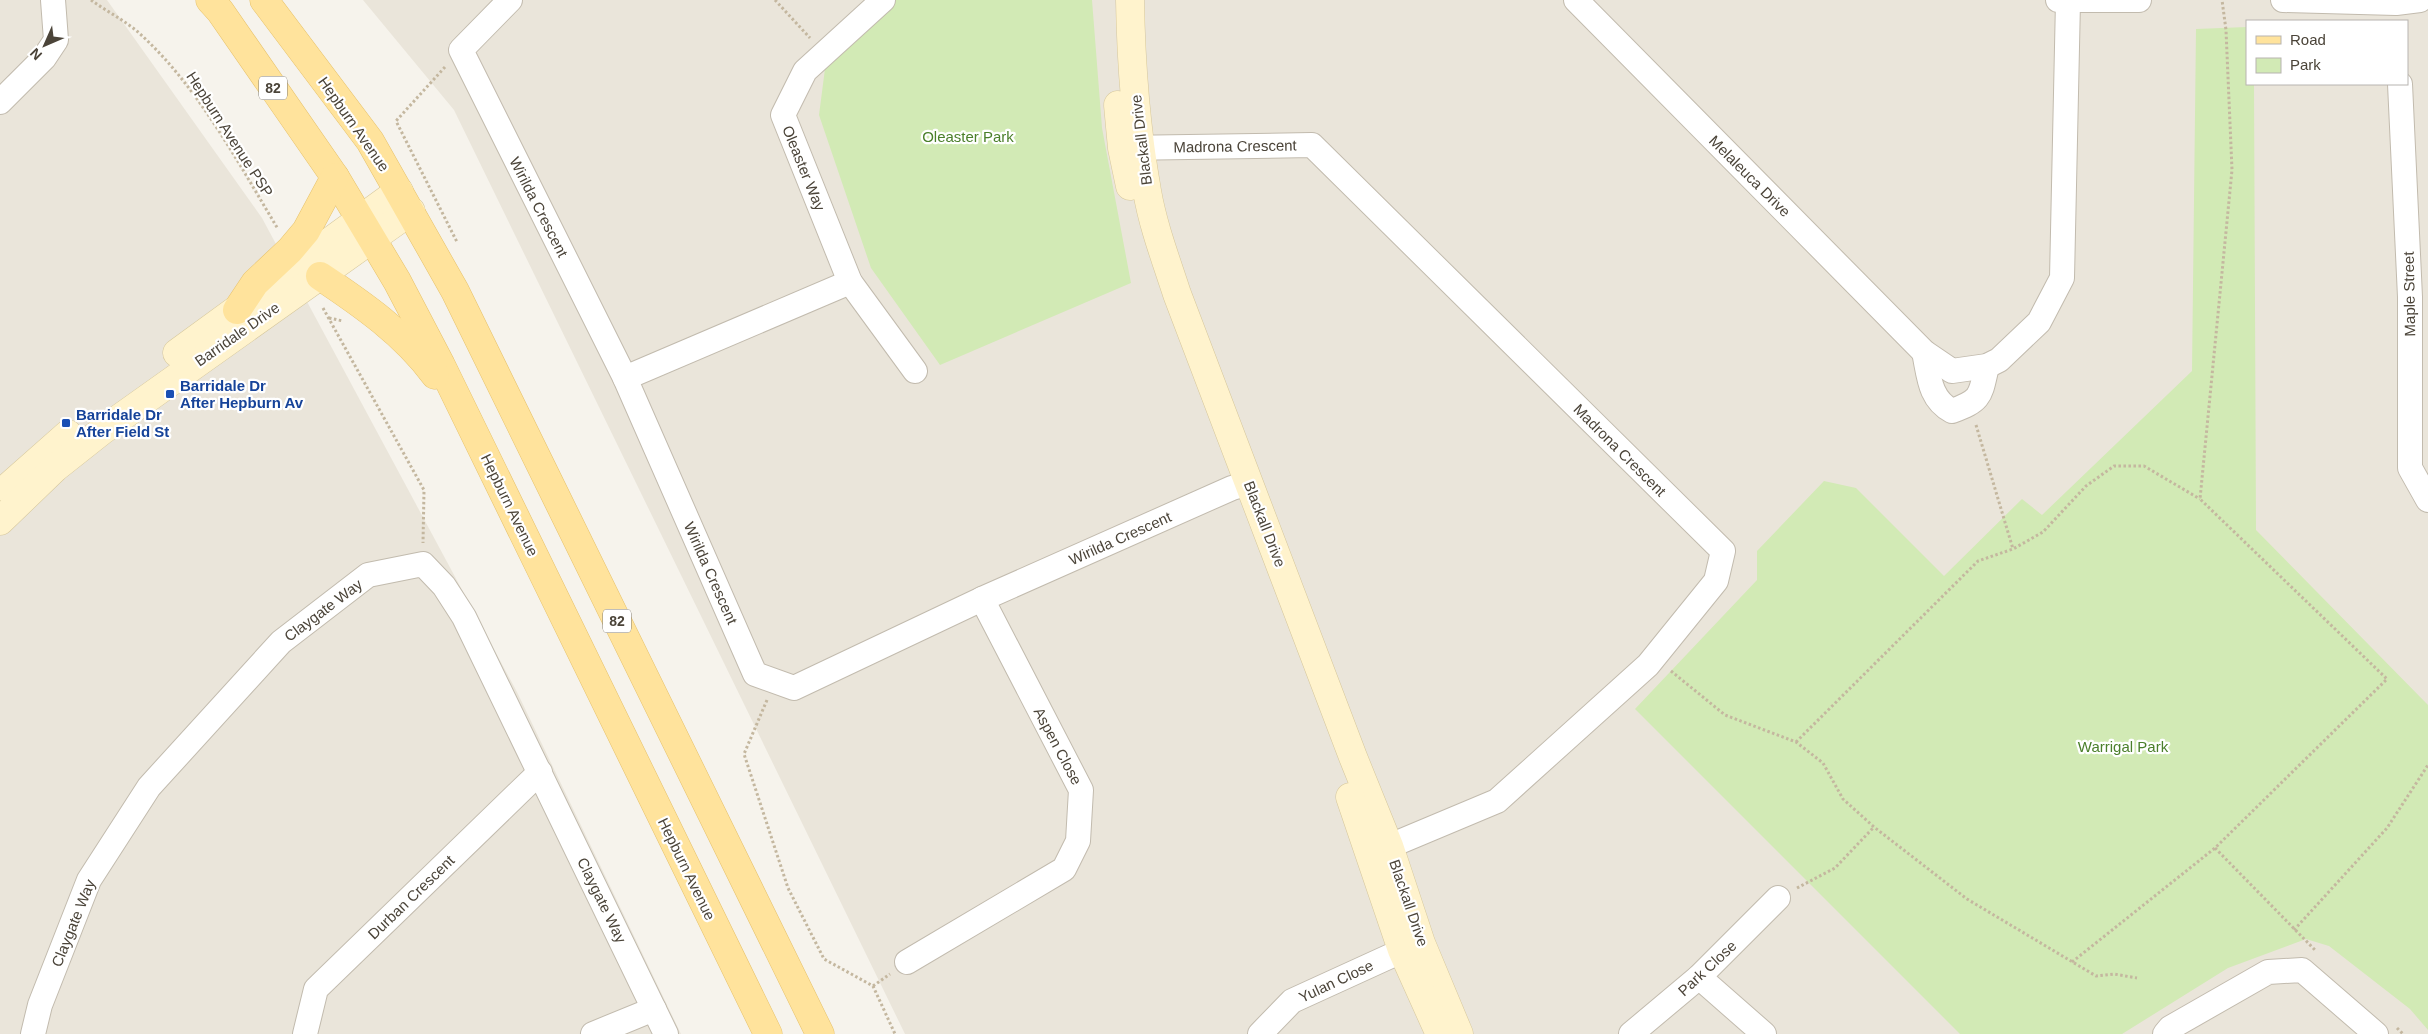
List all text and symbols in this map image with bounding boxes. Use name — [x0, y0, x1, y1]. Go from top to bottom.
north arrow — [20, 20, 70, 70]
legend — [2246, 20, 2408, 85]
text: Road — [2290, 31, 2326, 48]
text: N — [27, 45, 45, 63]
text: Park — [2290, 56, 2321, 73]
street label: Hepburn Avenue PSP — [183, 68, 277, 200]
street label: Hepburn Avenue — [315, 73, 393, 175]
road number: 82 — [259, 76, 287, 100]
street label: Blackall Drive — [1127, 94, 1155, 186]
street label: Oleaster Way — [779, 123, 829, 214]
park label: Oleaster Park — [922, 128, 1014, 145]
street label: Melaleuca Drive — [1706, 132, 1794, 220]
street label: Madrona Crescent — [1173, 136, 1298, 156]
street label: Wirilda Crescent — [506, 154, 572, 261]
street label: Maple Street — [2400, 251, 2418, 337]
street label: Barridale Drive — [191, 299, 283, 369]
place label: Barridale Dr After Hepburn Av — [180, 377, 304, 411]
marker: Barridale Dr After Hepburn Av — [164, 388, 176, 400]
street label: Madrona Crescent — [1570, 400, 1670, 500]
place label: Barridale Dr After Field St — [76, 406, 169, 440]
marker: Barridale Dr After Field St — [60, 417, 72, 429]
street label: Hepburn Avenue — [478, 451, 542, 559]
street label: Blackall Drive — [1241, 479, 1289, 569]
street label: Wirilda Crescent — [1066, 508, 1174, 568]
street label: Wirilda Crescent — [681, 519, 741, 627]
street label: Claygate Way — [281, 575, 366, 645]
road number: 82 — [603, 610, 631, 632]
street label: Aspen Close — [1031, 704, 1085, 788]
park label: Warrigal Park — [2078, 738, 2169, 755]
street label: Hepburn Avenue — [655, 815, 719, 923]
street label: Durban Crescent — [364, 851, 458, 942]
street label: Claygate Way — [574, 855, 630, 946]
street label: Blackall Drive — [1386, 857, 1432, 949]
street label: Claygate Way — [48, 876, 98, 969]
street label: Park Close — [1674, 937, 1740, 999]
street label: Yulan Close — [1296, 956, 1376, 1006]

